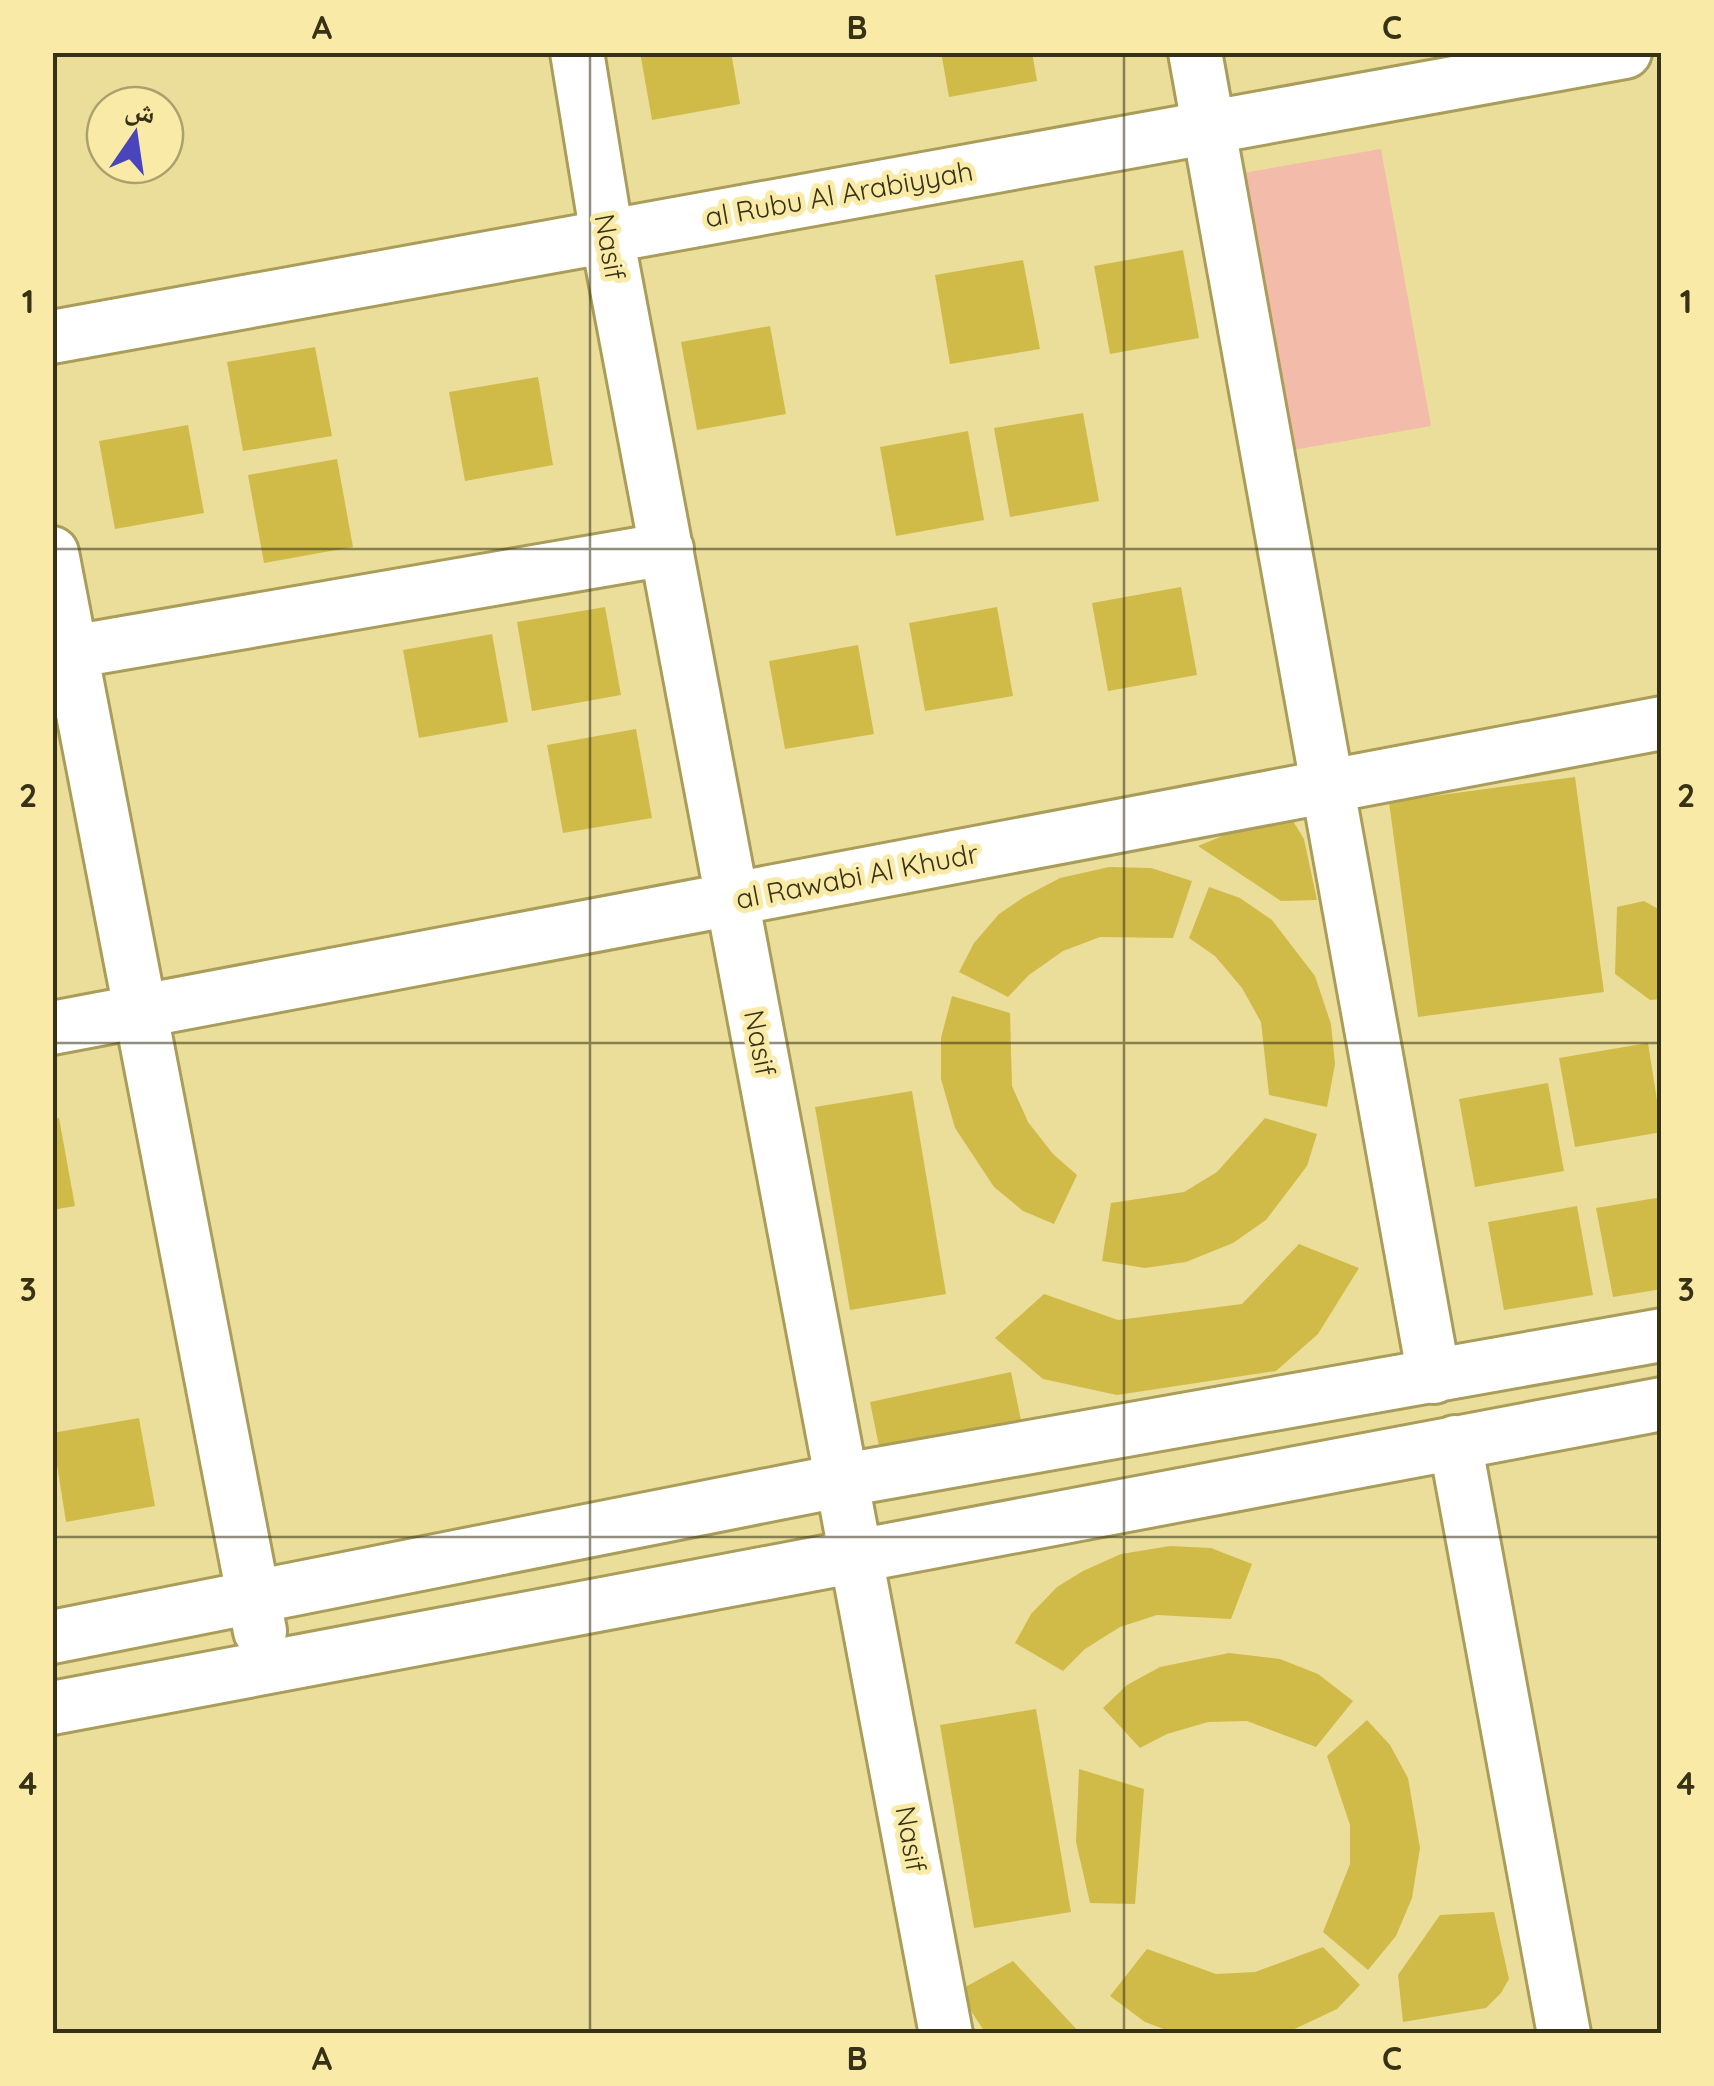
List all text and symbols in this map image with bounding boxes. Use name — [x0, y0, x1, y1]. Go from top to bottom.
text: A — [312, 7, 333, 47]
text: B — [847, 7, 867, 47]
text: C — [1382, 7, 1402, 47]
north arrow — [85, 85, 185, 185]
text: ش — [122, 90, 159, 131]
street label: al Rubu Al Arabiyyah — [702, 153, 976, 234]
street label: Nasif — [587, 211, 634, 283]
text: 1 — [22, 281, 34, 321]
text: 1 — [1680, 281, 1692, 321]
text: 2 — [19, 775, 37, 815]
text: 2 — [1677, 775, 1695, 815]
street label: al Rawabi Al Khudr — [733, 835, 981, 916]
street label: Nasif — [737, 1007, 784, 1079]
text: 3 — [19, 1269, 37, 1309]
text: 3 — [1677, 1269, 1695, 1309]
text: 4 — [19, 1763, 38, 1803]
text: 4 — [1677, 1763, 1696, 1803]
street label: Nasif — [888, 1803, 935, 1875]
text: A — [312, 2038, 333, 2078]
text: B — [847, 2038, 867, 2078]
text: C — [1382, 2038, 1402, 2078]

